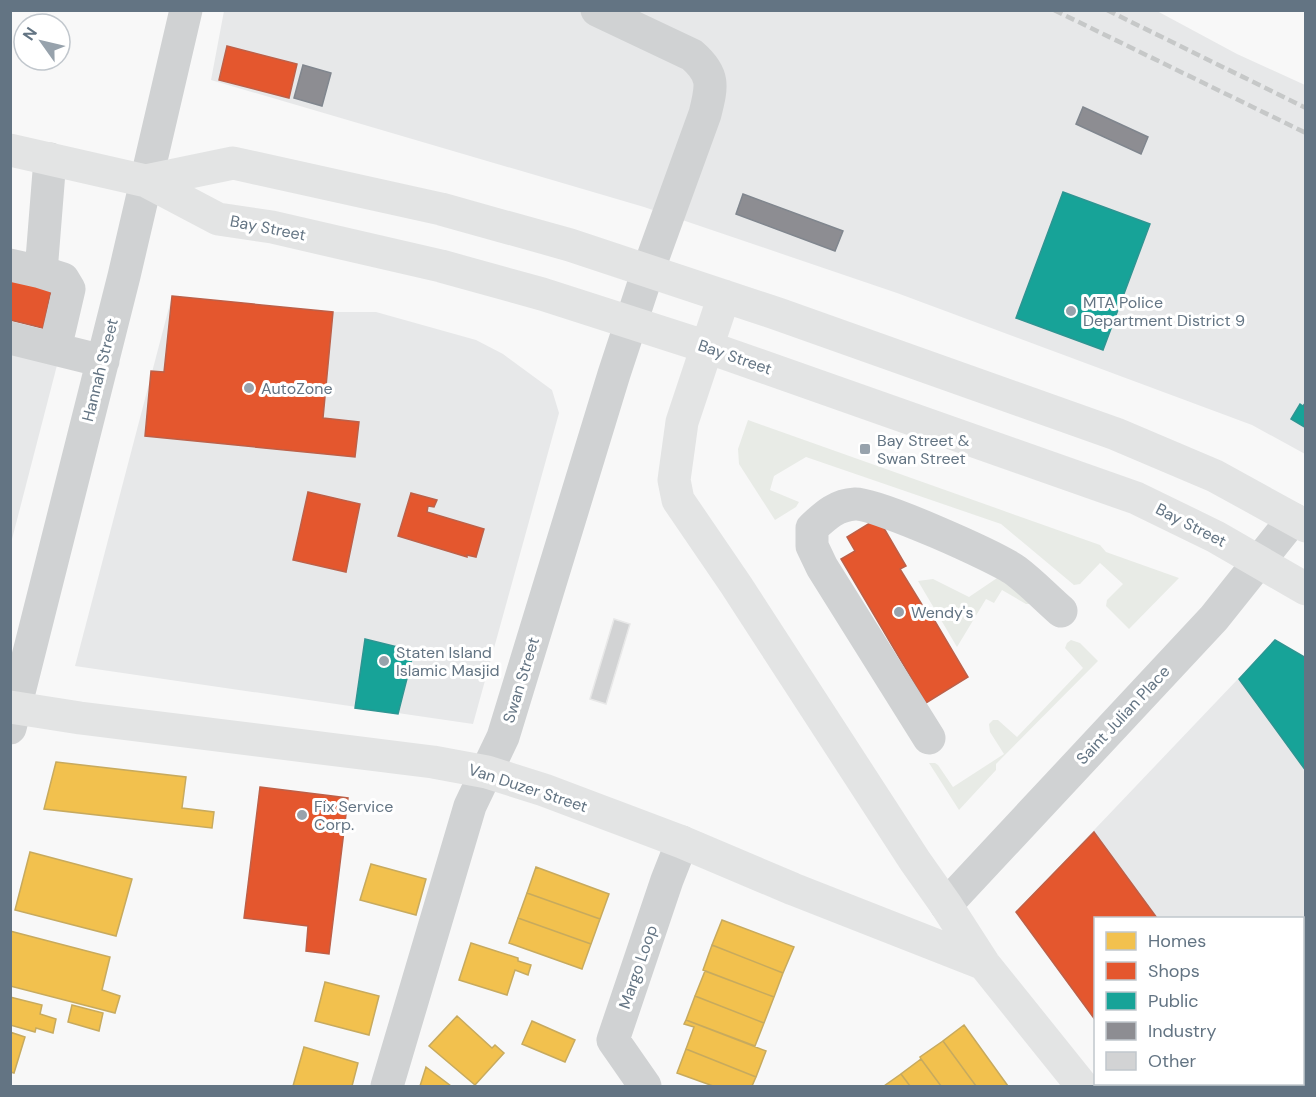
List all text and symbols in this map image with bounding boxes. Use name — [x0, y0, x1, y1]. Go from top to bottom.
north arrow — [12, 12, 72, 72]
text: N — [18, 23, 42, 45]
street label: Bay Street — [228, 210, 308, 246]
place label: MTA Police Department District 9 — [1083, 292, 1245, 331]
marker: MTA Police Department District 9 — [1064, 304, 1078, 318]
street label: Hannah Street — [77, 316, 123, 424]
street label: Bay Street — [695, 335, 775, 379]
place label: AutoZone — [261, 378, 333, 399]
marker: AutoZone — [242, 381, 256, 395]
place label: Bay Street & Swan Street — [877, 430, 970, 469]
marker: Bay Street & Swan Street — [858, 442, 872, 456]
street label: Bay Street — [1152, 498, 1230, 552]
place label: Wendy's — [911, 602, 973, 623]
marker: Wendy's — [892, 605, 906, 619]
street label: Swan Street — [498, 635, 544, 725]
place label: Staten Island Islamic Masjid — [396, 642, 500, 681]
marker: Staten Island Islamic Masjid — [377, 654, 391, 668]
street label: Saint Julian Place — [1072, 661, 1174, 769]
street label: Van Duzer Street — [466, 759, 590, 817]
place label: Fix Service Corp. — [314, 796, 393, 835]
marker: Fix Service Corp. — [295, 808, 309, 822]
legend — [1094, 917, 1304, 1085]
street label: Margo Loop — [614, 922, 662, 1012]
text: Homes — [1148, 929, 1206, 953]
text: Shops — [1148, 959, 1200, 983]
text: Public — [1148, 989, 1199, 1013]
text: Industry — [1148, 1019, 1217, 1043]
text: Other — [1148, 1049, 1197, 1073]

